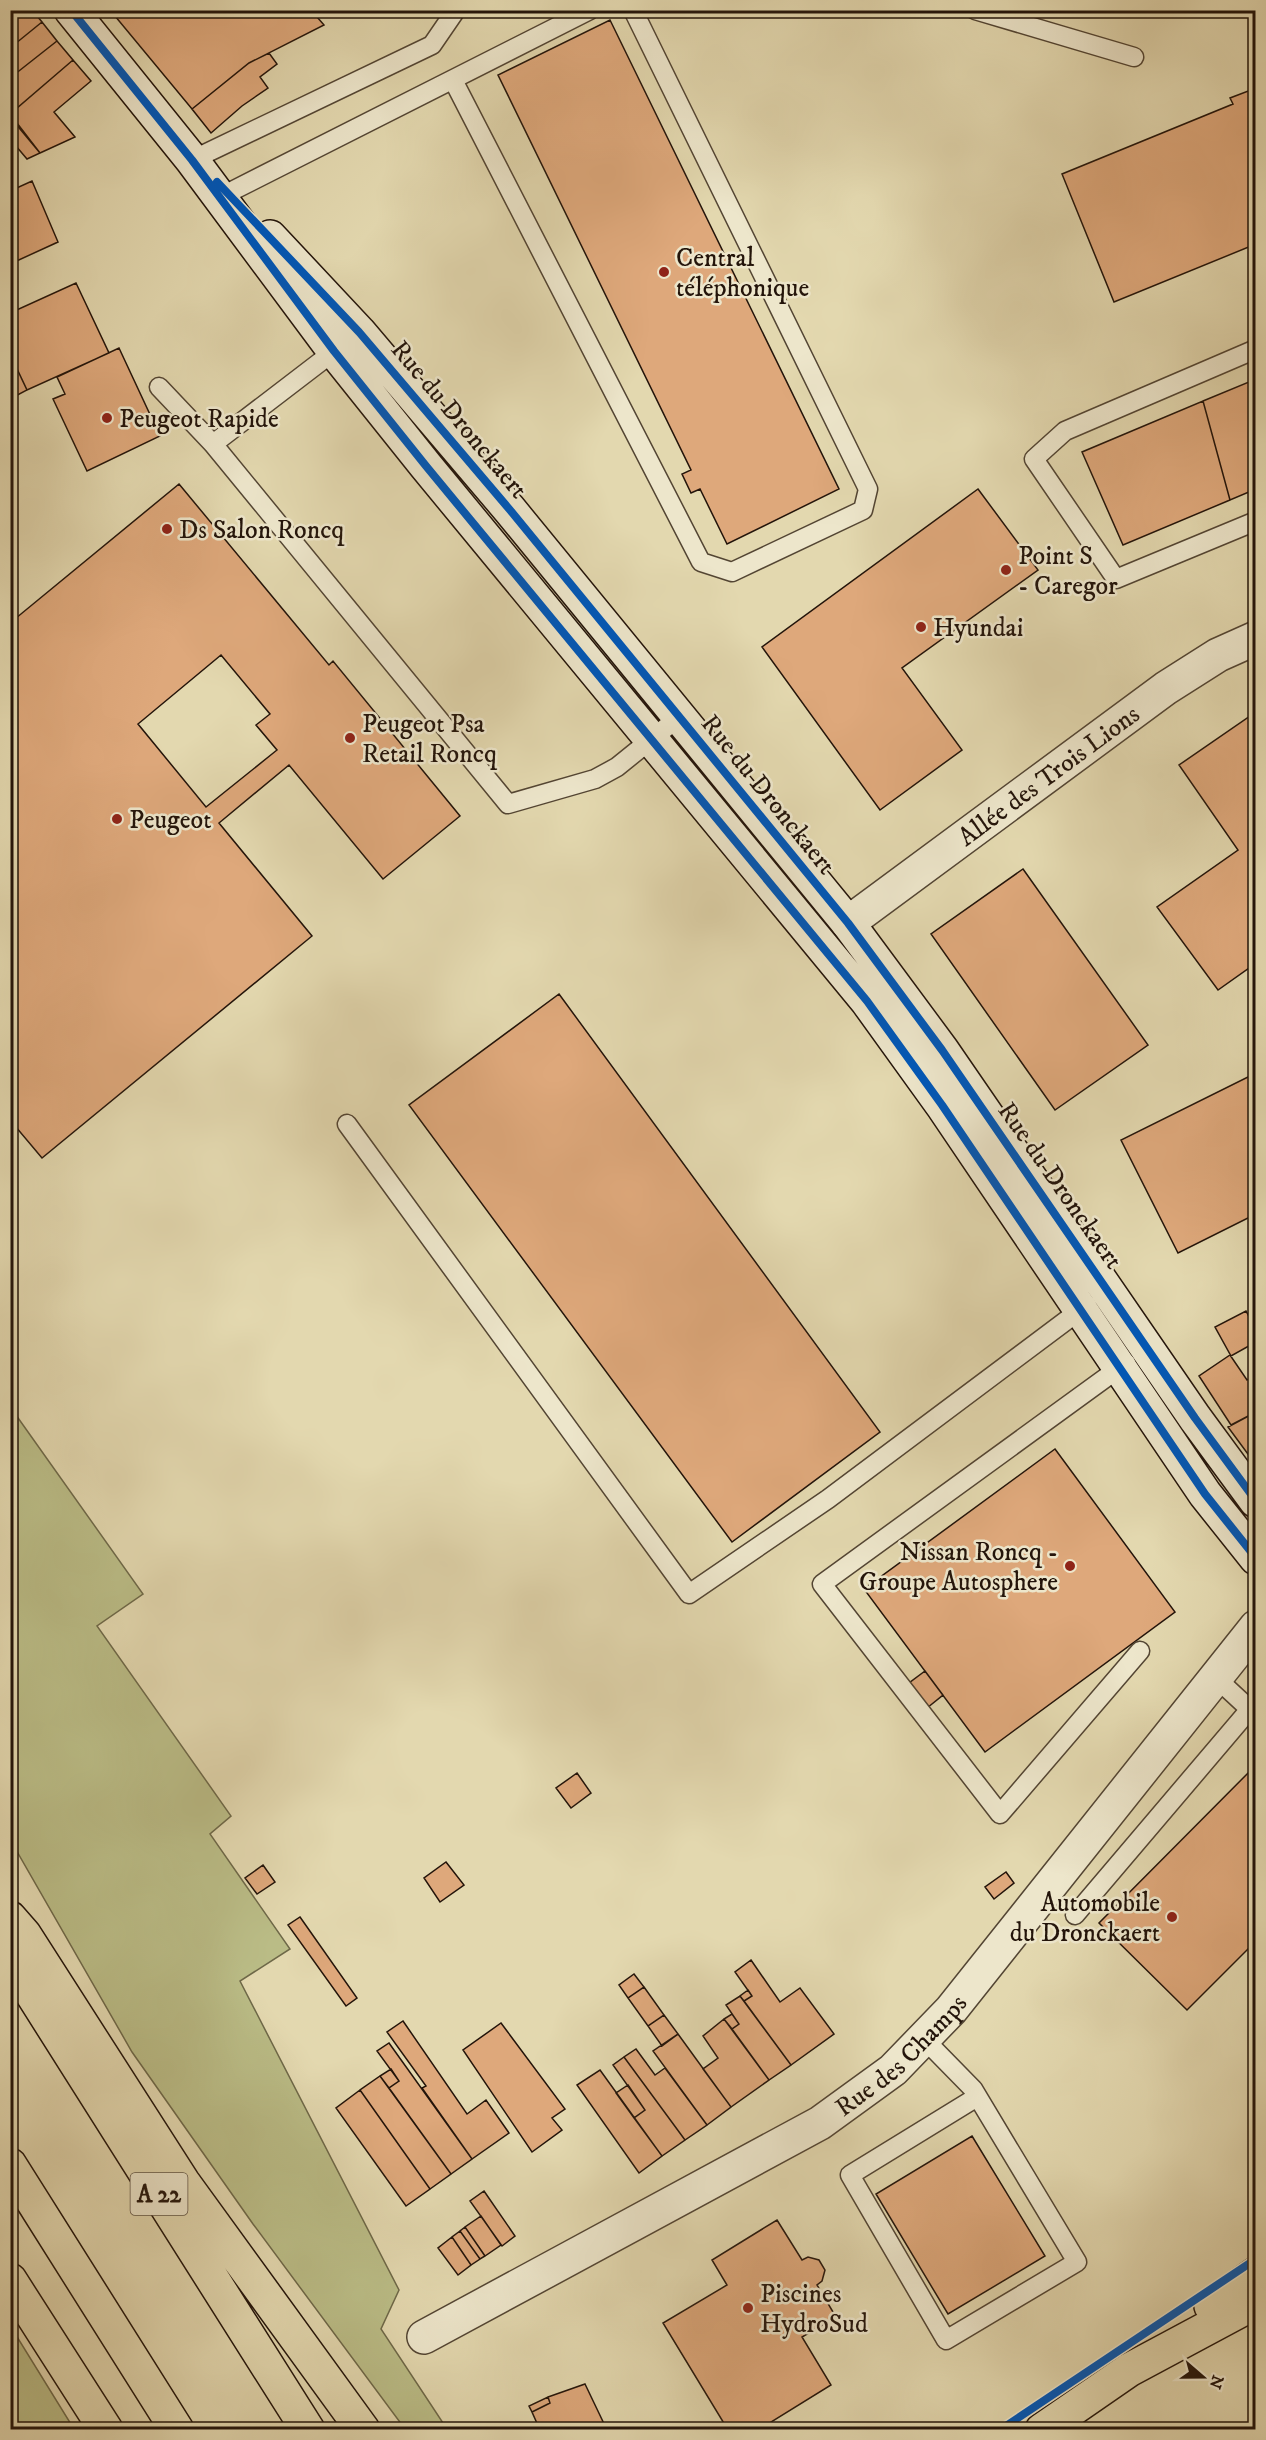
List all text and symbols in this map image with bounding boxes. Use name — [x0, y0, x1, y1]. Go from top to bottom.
place label: Central téléphonique — [676, 242, 809, 305]
marker: Central téléphonique — [657, 265, 671, 279]
street label: Rue du Dronckaert — [383, 334, 535, 506]
place label: Peugeot Rapide — [119, 403, 279, 436]
marker: Peugeot Rapide — [100, 411, 114, 425]
place label: Ds Salon Roncq — [179, 514, 345, 547]
marker: Ds Salon Roncq — [160, 522, 174, 536]
place label: Point S - Caregor — [1018, 540, 1118, 603]
marker: Point S - Caregor — [999, 563, 1013, 577]
place label: Hyundai — [933, 612, 1023, 645]
marker: Hyundai — [914, 620, 928, 634]
street label: Allée des Trois Lions — [952, 698, 1147, 854]
place label: Peugeot Psa Retail Roncq — [362, 708, 498, 771]
street label: Rue du Dronckaert — [693, 708, 842, 882]
marker: Peugeot Psa Retail Roncq — [343, 731, 357, 745]
place label: Peugeot — [129, 804, 211, 837]
marker: Peugeot — [110, 812, 124, 826]
street label: Rue du Dronckaert — [990, 1096, 1130, 1276]
place label: Nissan Roncq - Groupe Autosphere — [859, 1536, 1058, 1599]
marker: Nissan Roncq - Groupe Autosphere — [1063, 1559, 1077, 1573]
place label: Automobile du Dronckaert — [1010, 1887, 1160, 1950]
marker: Automobile du Dronckaert — [1165, 1910, 1179, 1924]
street label: Rue des Champs — [829, 1988, 975, 2125]
road number: A 22 — [130, 2173, 188, 2215]
place label: Piscines HydroSud — [760, 2278, 868, 2341]
marker: Piscines HydroSud — [741, 2301, 755, 2315]
north arrow — [1173, 2347, 1233, 2407]
text: N — [1205, 2372, 1228, 2391]

